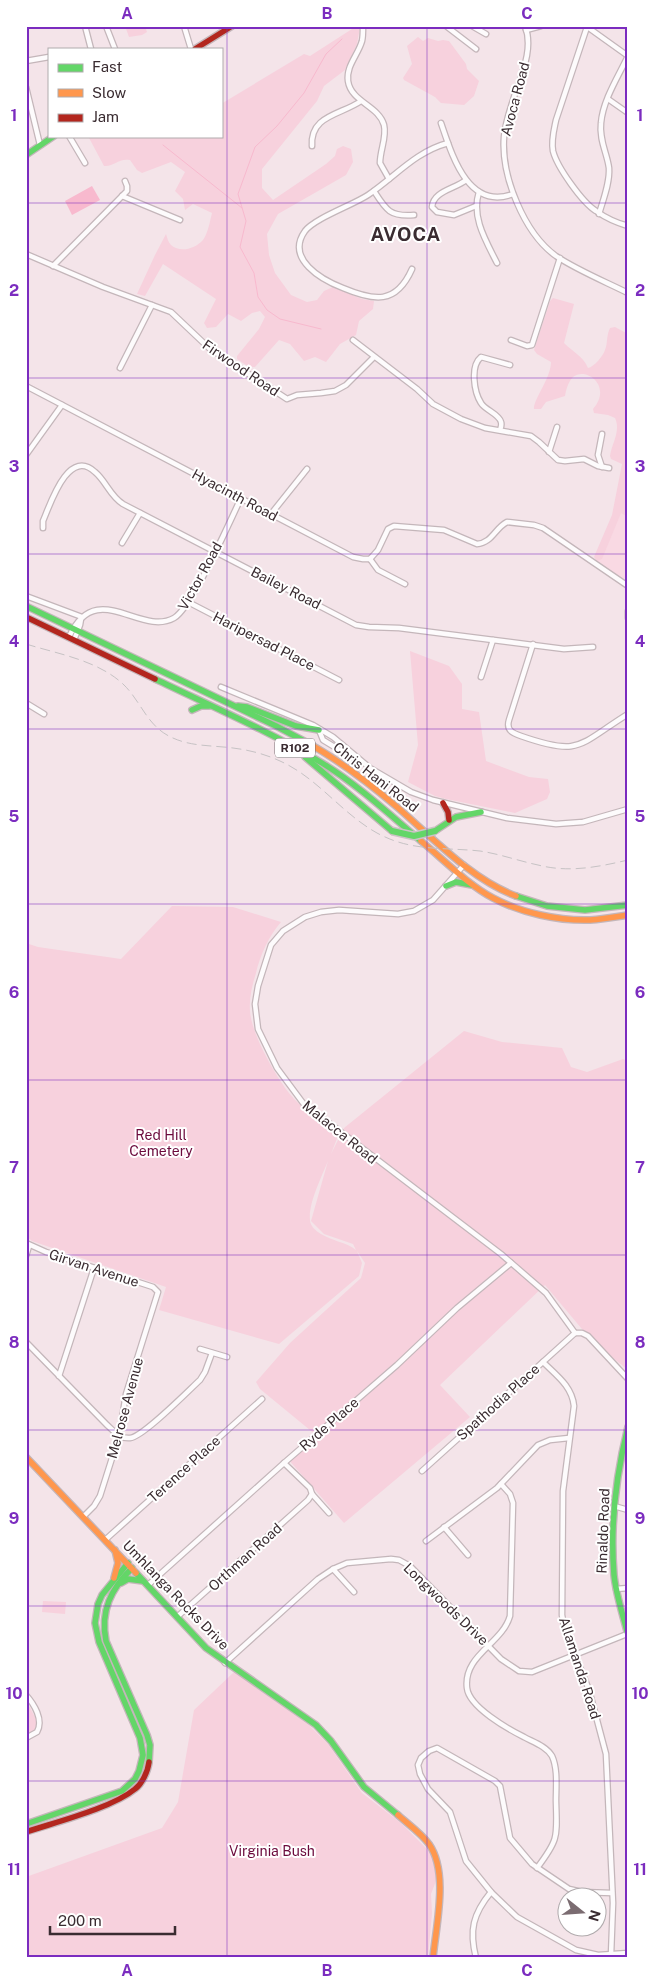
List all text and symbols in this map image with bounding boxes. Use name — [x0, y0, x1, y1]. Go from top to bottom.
text: A — [121, 4, 133, 23]
text: B — [322, 4, 333, 23]
text: C — [521, 4, 533, 23]
legend — [48, 48, 222, 138]
text: Fast — [92, 58, 122, 75]
street label: Avoca Road — [497, 60, 533, 138]
text: Slow — [92, 84, 127, 101]
text: 1 — [11, 106, 17, 125]
text: 1 — [637, 106, 643, 125]
text: Jam — [92, 108, 119, 125]
district label: AVOCA — [371, 223, 441, 245]
text: 2 — [9, 281, 19, 300]
text: 2 — [635, 281, 645, 300]
street label: Firwood Road — [200, 336, 282, 400]
text: 3 — [9, 457, 19, 476]
text: 3 — [635, 457, 645, 476]
street label: Hyacinth Road — [189, 466, 281, 524]
street label: Victor Road — [175, 539, 225, 613]
street label: Bailey Road — [248, 564, 324, 612]
street label: Haripersad Place — [210, 608, 318, 674]
text: 4 — [9, 632, 20, 651]
text: 4 — [635, 632, 646, 651]
road number: R102 — [275, 738, 315, 758]
street label: Chris Hani Road — [330, 739, 422, 815]
text: 5 — [9, 807, 20, 826]
text: 5 — [635, 807, 646, 826]
text: 6 — [9, 983, 19, 1002]
text: 6 — [635, 983, 645, 1002]
street label: Malacca Road — [299, 1097, 381, 1167]
park label: Red Hill Cemetery — [129, 1127, 193, 1159]
text: 7 — [9, 1158, 19, 1177]
text: 7 — [635, 1158, 645, 1177]
street label: Girvan Avenue — [47, 1246, 141, 1290]
text: 8 — [9, 1333, 20, 1352]
text: 8 — [635, 1333, 646, 1352]
street label: Melrose Avenue — [104, 1356, 146, 1460]
street label: Spathodia Place — [453, 1361, 543, 1443]
street label: Ryde Place — [296, 1394, 362, 1454]
street label: Terence Place — [145, 1432, 223, 1506]
street label: Rinaldo Road — [594, 1488, 612, 1574]
text: 9 — [9, 1509, 19, 1528]
text: 9 — [635, 1509, 645, 1528]
street label: Orthman Road — [205, 1520, 285, 1594]
street label: Umhlanga Rocks Drive — [120, 1537, 232, 1653]
street label: Longwoods Drive — [400, 1560, 492, 1648]
street label: Allamanda Road — [556, 1615, 604, 1721]
text: 10 — [5, 1684, 23, 1703]
text: 10 — [631, 1684, 649, 1703]
park label: Virginia Bush — [229, 1843, 315, 1859]
text: 11 — [7, 1860, 21, 1879]
text: 11 — [633, 1860, 647, 1879]
north arrow — [556, 1886, 606, 1936]
scale bar — [50, 1904, 175, 1936]
text: N — [585, 1908, 604, 1923]
text: 200 m — [58, 1912, 102, 1929]
text: A — [121, 1961, 133, 1980]
text: B — [322, 1961, 333, 1980]
text: C — [521, 1961, 533, 1980]

